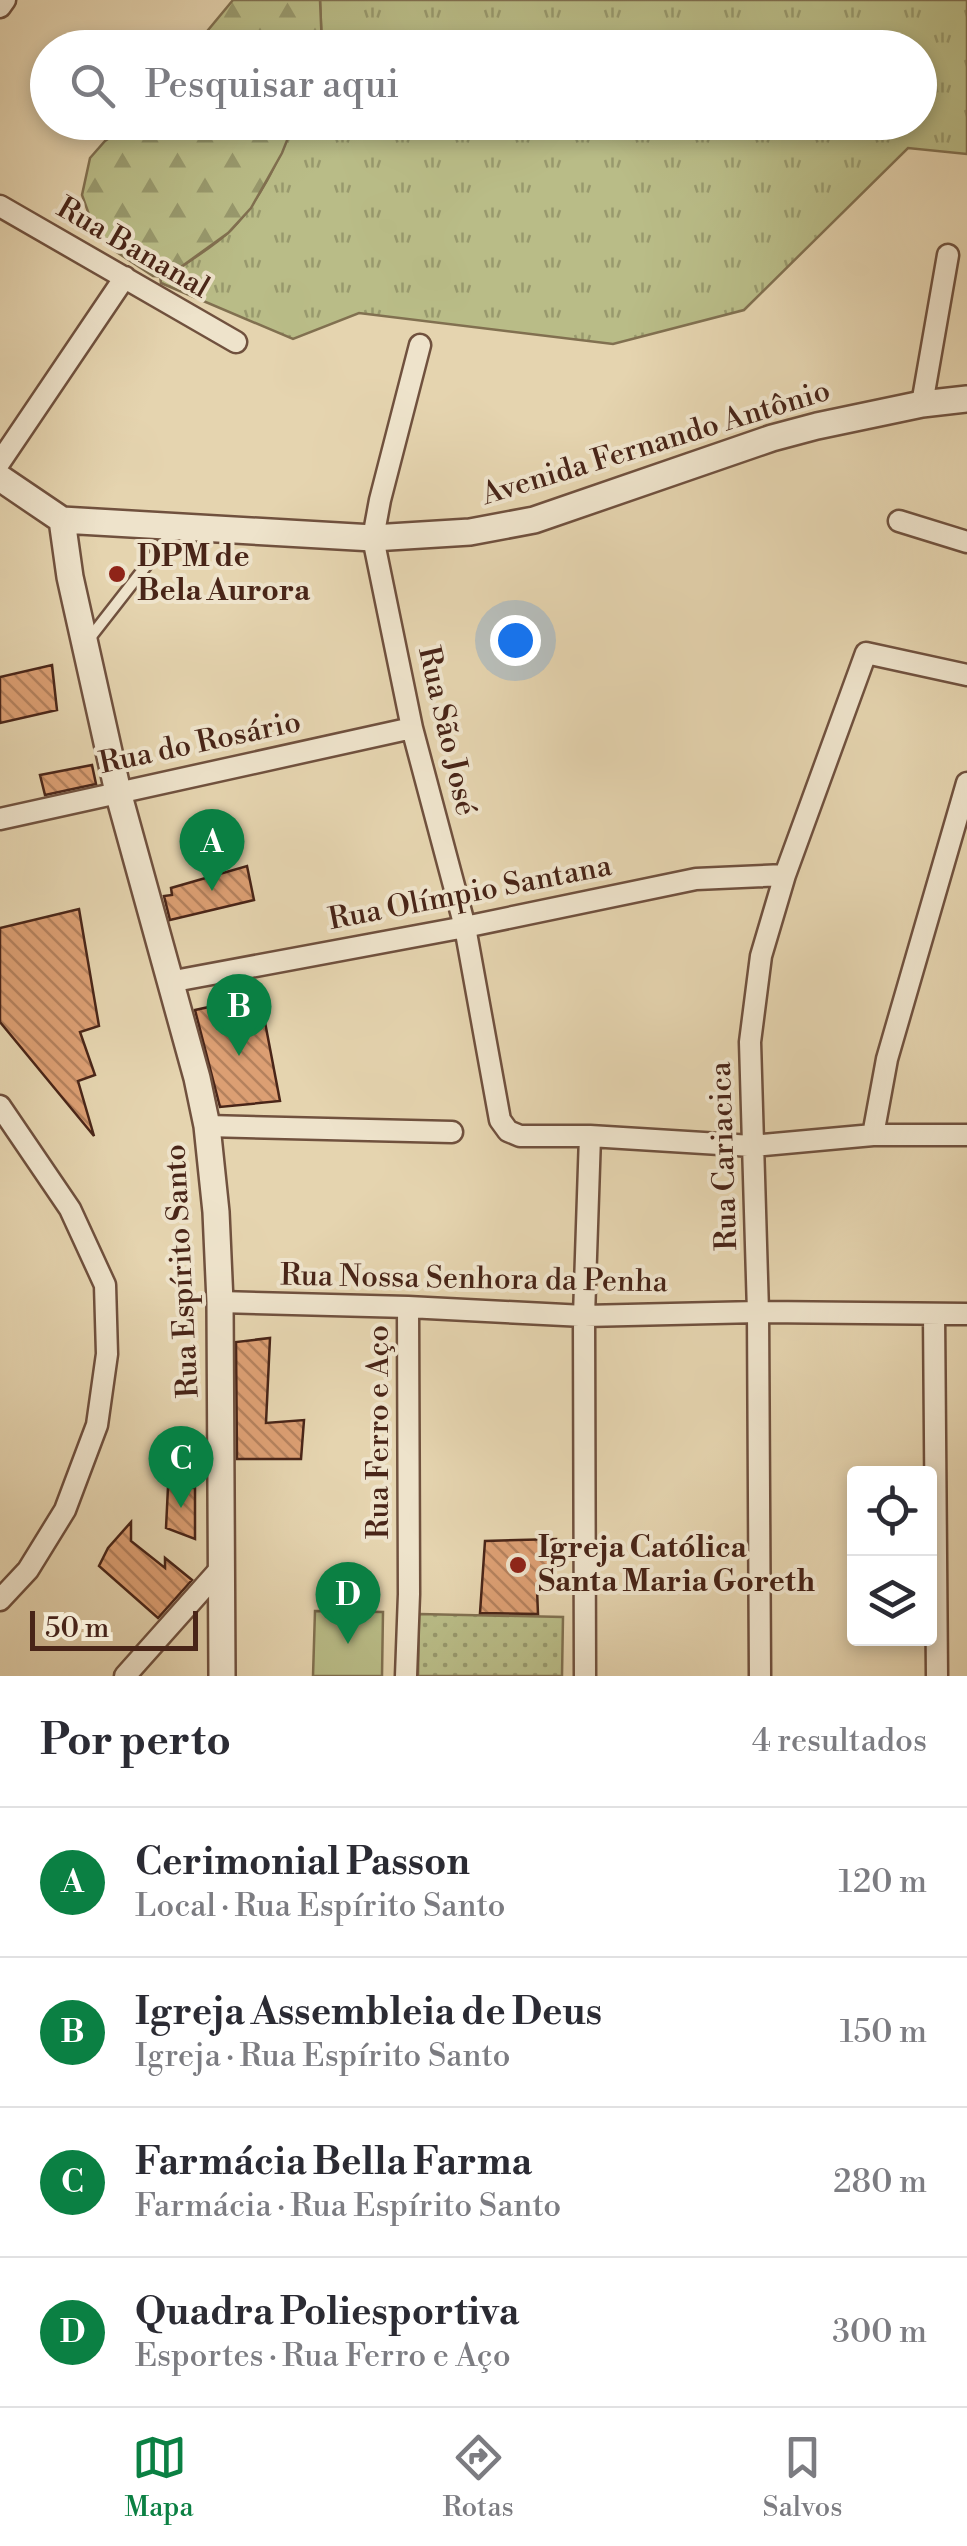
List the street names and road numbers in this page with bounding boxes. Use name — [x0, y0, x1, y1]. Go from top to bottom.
street label: Rua Bananal — [50, 189, 216, 307]
street label: Avenida Fernando Antônio — [476, 372, 835, 514]
street label: Rua São José — [409, 643, 485, 819]
street label: Rua do Rosário — [96, 703, 304, 783]
street label: Rua Olímpio Santana — [325, 847, 616, 939]
street label: Rua Cariacica — [702, 1060, 746, 1251]
street label: Rua Espírito Santo — [156, 1143, 208, 1399]
street label: Rua Nossa Senhora da Penha — [280, 1257, 669, 1301]
street label: Rua Ferro e Aço — [360, 1325, 398, 1539]

